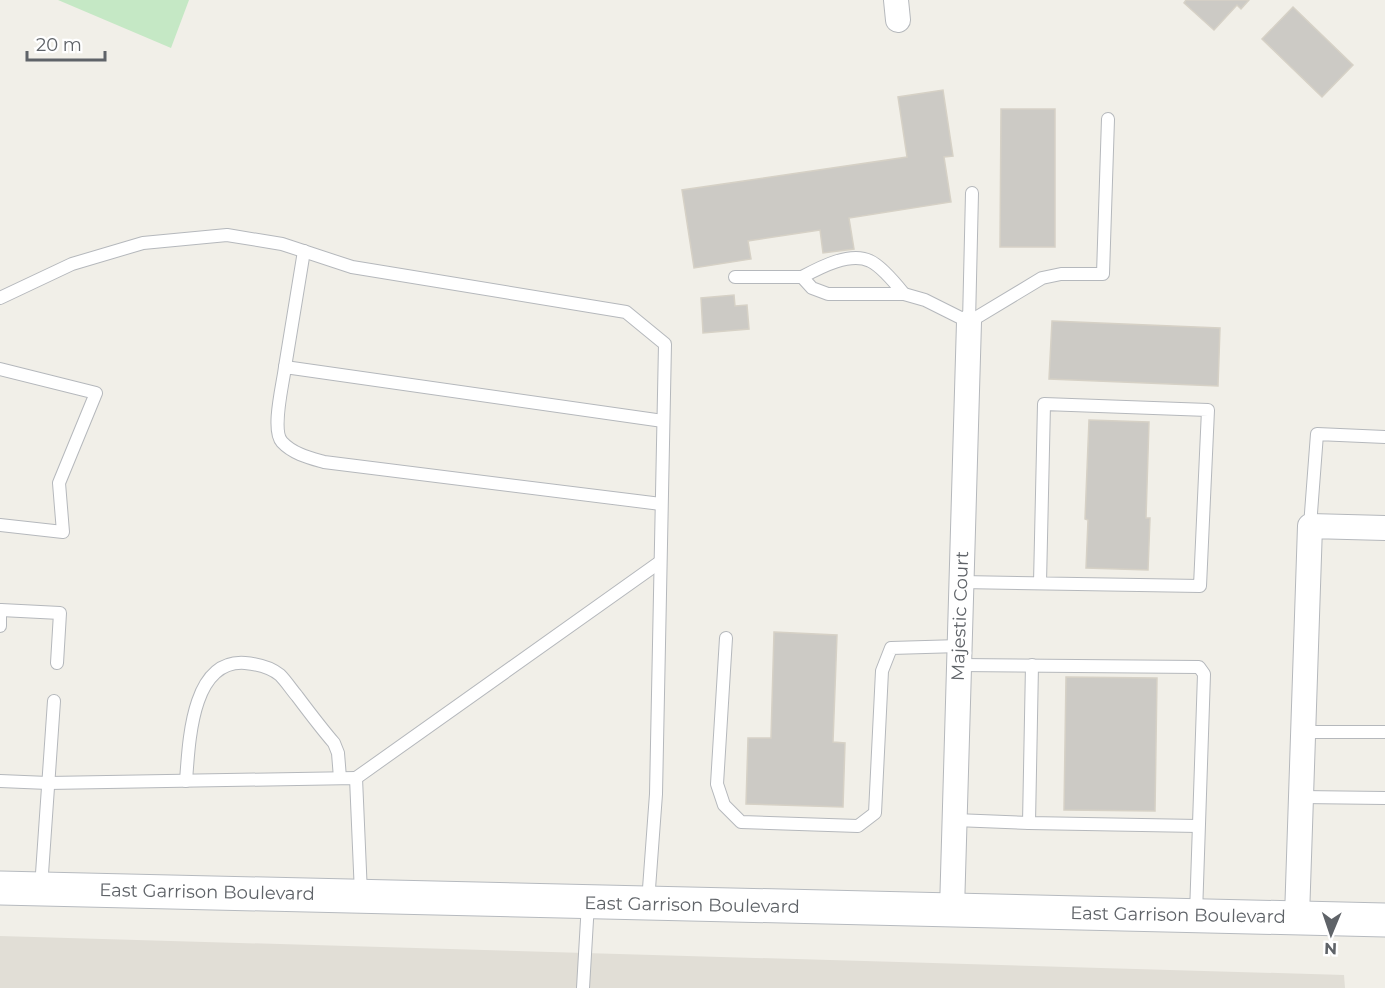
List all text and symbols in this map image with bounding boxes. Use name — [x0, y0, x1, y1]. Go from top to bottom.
scale bar — [27, 24, 105, 62]
text: 20 m — [36, 34, 82, 56]
street label: Majestic Court — [947, 551, 973, 681]
street label: East Garrison Boulevard — [99, 879, 315, 905]
street label: East Garrison Boulevard — [584, 892, 800, 918]
street label: East Garrison Boulevard — [1070, 902, 1286, 928]
north arrow — [1301, 904, 1361, 964]
text: N — [1324, 939, 1337, 958]

